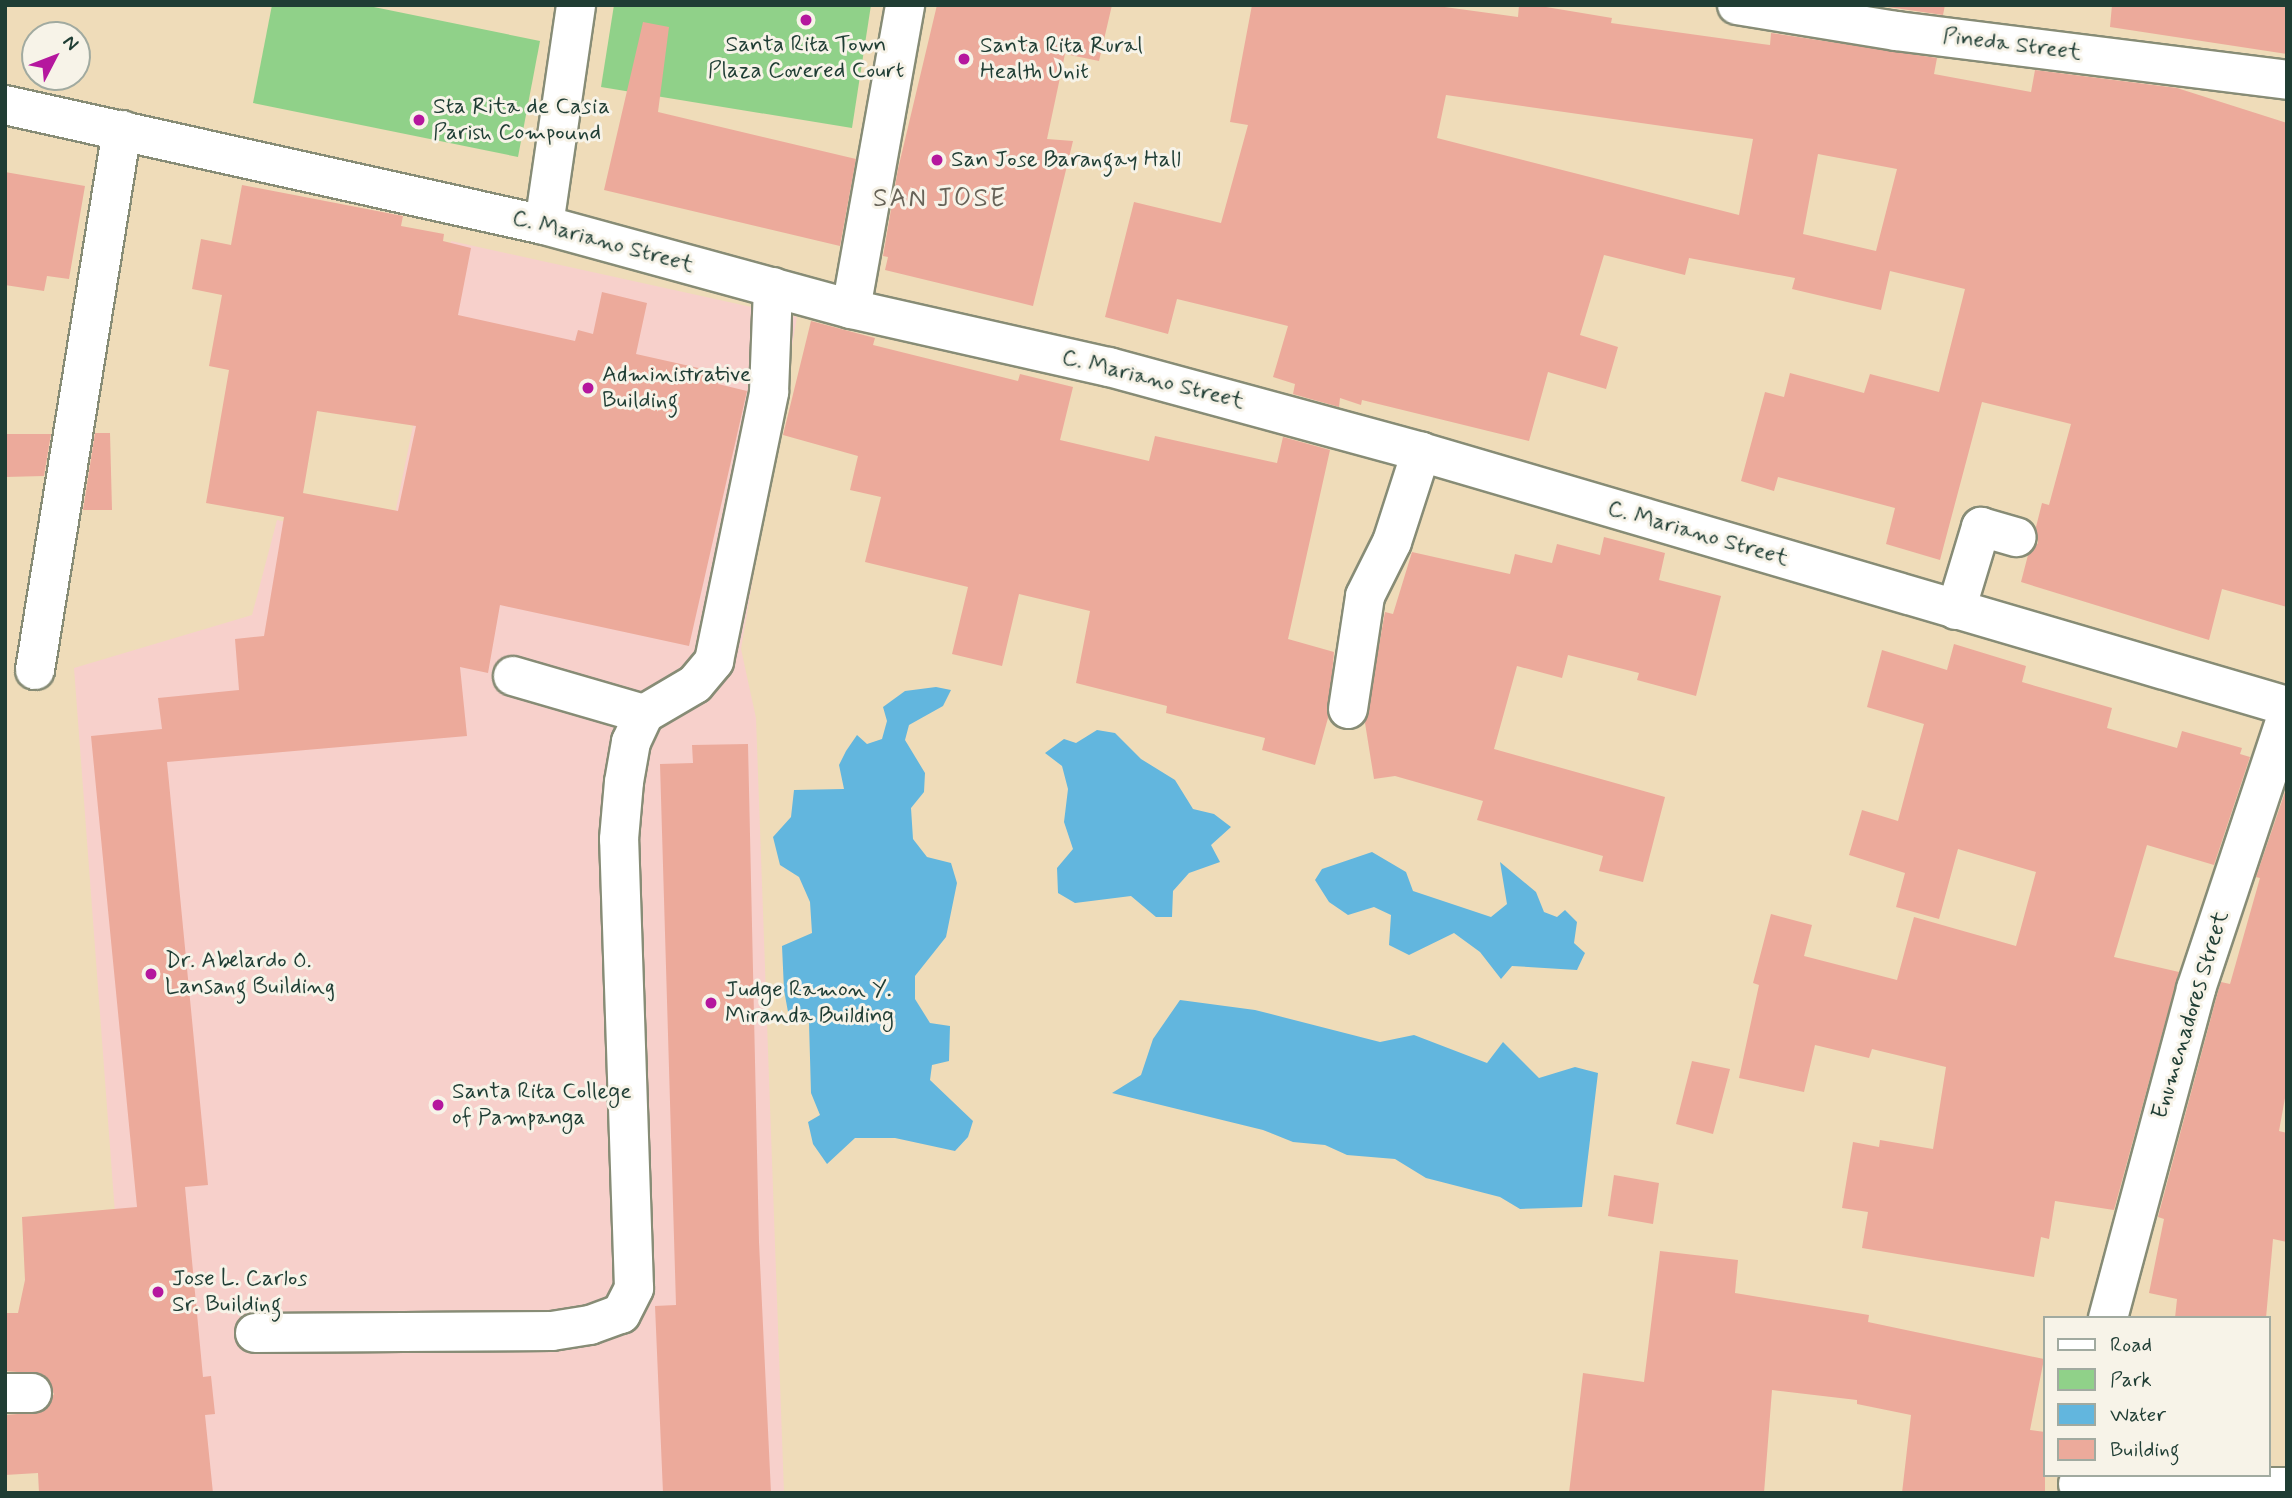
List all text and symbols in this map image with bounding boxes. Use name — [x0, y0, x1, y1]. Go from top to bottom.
marker: Santa Rita Town Plaza Covered Court — [798, 12, 814, 28]
north arrow — [21, 21, 91, 91]
street label: Pineda Street — [1941, 23, 2083, 67]
text: N — [57, 30, 84, 56]
place label: Santa Rita Town Plaza Covered Court — [706, 31, 906, 85]
place label: Santa Rita Rural Health Unit — [980, 32, 1138, 86]
marker: Santa Rita Rural Health Unit — [954, 49, 974, 69]
place label: Sta Rita de Casia Parish Compound — [433, 93, 602, 147]
marker: Sta Rita de Casia Parish Compound — [411, 112, 427, 128]
place label: San Jose Barangay Hall — [951, 146, 1187, 174]
marker: San Jose Barangay Hall — [929, 152, 945, 168]
district label: SAN JOSE — [873, 184, 1007, 216]
street label: C. Mariano Street — [509, 204, 697, 280]
street label: C. Mariano Street — [1059, 344, 1247, 416]
place label: Administrative Building — [602, 361, 751, 415]
marker: Administrative Building — [580, 380, 596, 396]
street label: C. Mariano Street — [1604, 495, 1792, 573]
street label: Enumenadores Street — [2146, 908, 2236, 1122]
place label: Dr. Abelardo O. Lansang Building — [165, 947, 329, 1001]
marker: Dr. Abelardo O. Lansang Building — [143, 966, 159, 982]
place label: Judge Ramon Y. Miranda Building — [725, 976, 895, 1030]
marker: Judge Ramon Y. Miranda Building — [703, 995, 719, 1011]
place label: Santa Rita College of Pampanga — [452, 1078, 630, 1132]
marker: Santa Rita College of Pampanga — [430, 1097, 446, 1113]
place label: Jose L. Carlos Sr. Building — [172, 1265, 308, 1319]
marker: Jose L. Carlos Sr. Building — [150, 1284, 166, 1300]
legend — [2044, 1316, 2271, 1477]
text: Road — [2110, 1331, 2152, 1359]
text: Park — [2110, 1366, 2152, 1394]
text: Water — [2110, 1401, 2166, 1429]
text: Building — [2110, 1436, 2180, 1464]

